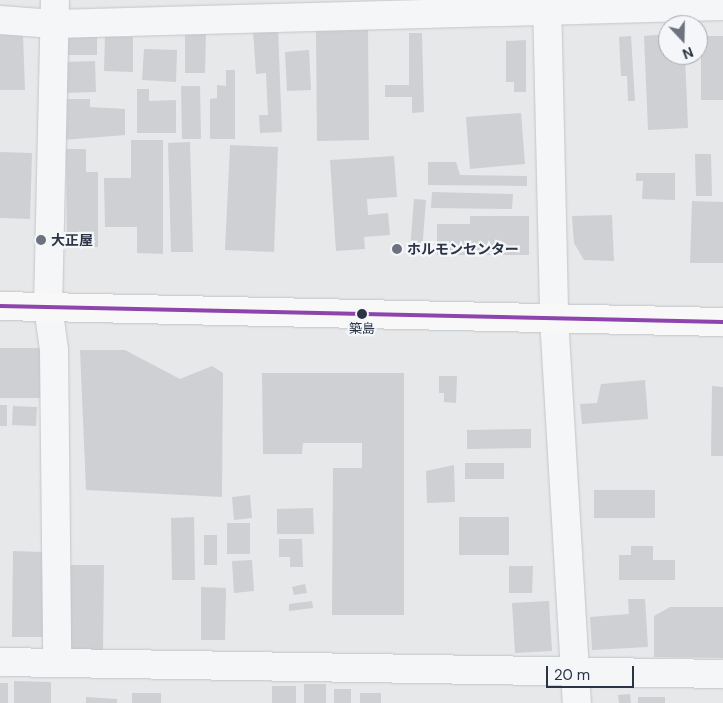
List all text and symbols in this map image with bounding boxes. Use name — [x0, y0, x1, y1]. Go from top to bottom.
north arrow — [658, 15, 708, 65]
text: N — [680, 43, 696, 63]
place label: 大正屋 — [51, 232, 93, 248]
marker: 大正屋 — [35, 234, 47, 246]
place label: ホルモンセンター — [407, 241, 519, 257]
marker: ホルモンセンター — [391, 243, 403, 255]
marker: 築島 — [357, 309, 367, 319]
place label: 築島 — [349, 321, 375, 337]
scale bar — [548, 656, 636, 688]
text: 20 m — [554, 665, 590, 685]

